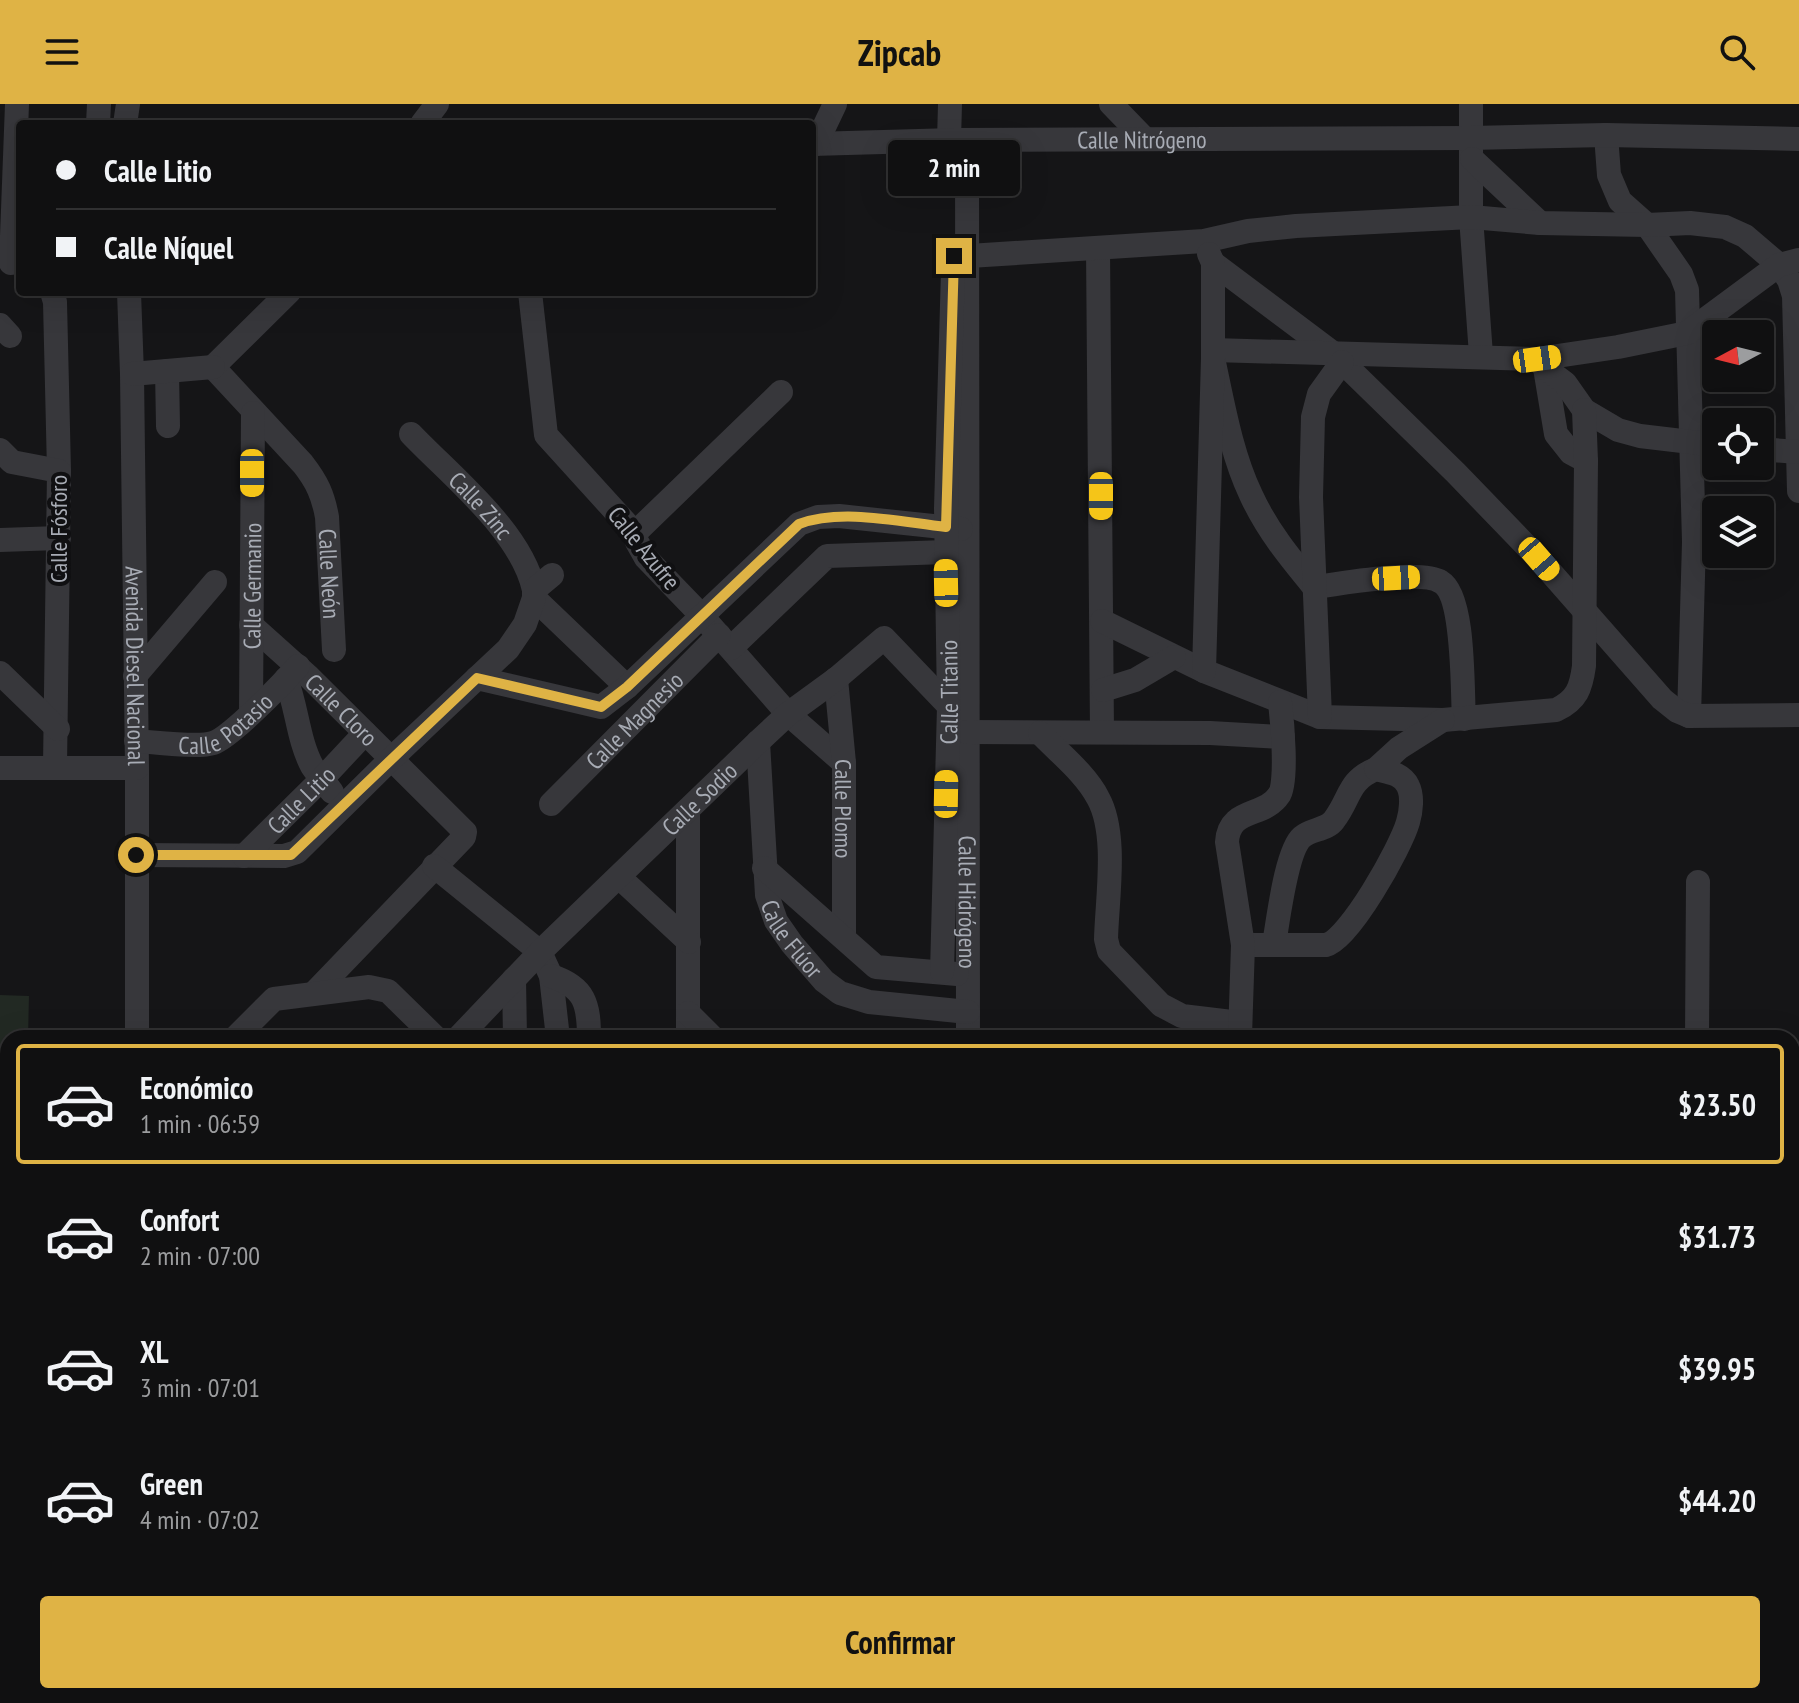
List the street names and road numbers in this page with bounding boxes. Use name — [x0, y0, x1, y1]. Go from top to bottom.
street label: Calle Nitrógeno — [1077, 124, 1207, 155]
street label: Calle Zinc — [442, 465, 520, 546]
street label: Calle Fósforo — [43, 475, 74, 583]
street label: Calle Azufre — [601, 500, 687, 596]
street label: Calle Germanio — [236, 523, 268, 649]
street label: Calle Neón — [312, 528, 348, 620]
street label: Avenida Diesel Nacional — [119, 566, 152, 766]
street label: Calle Titanio — [933, 640, 965, 745]
street label: Calle Magnesio — [579, 665, 690, 776]
street label: Calle Cloro — [299, 667, 385, 752]
street label: Calle Potasio — [178, 686, 279, 760]
street label: Calle Sodio — [655, 755, 744, 842]
street label: Calle Litio — [260, 759, 342, 840]
street label: Calle Plomo — [829, 759, 860, 858]
street label: Calle Hidrógeno — [952, 835, 983, 969]
street label: Calle Flúor — [754, 896, 830, 985]

